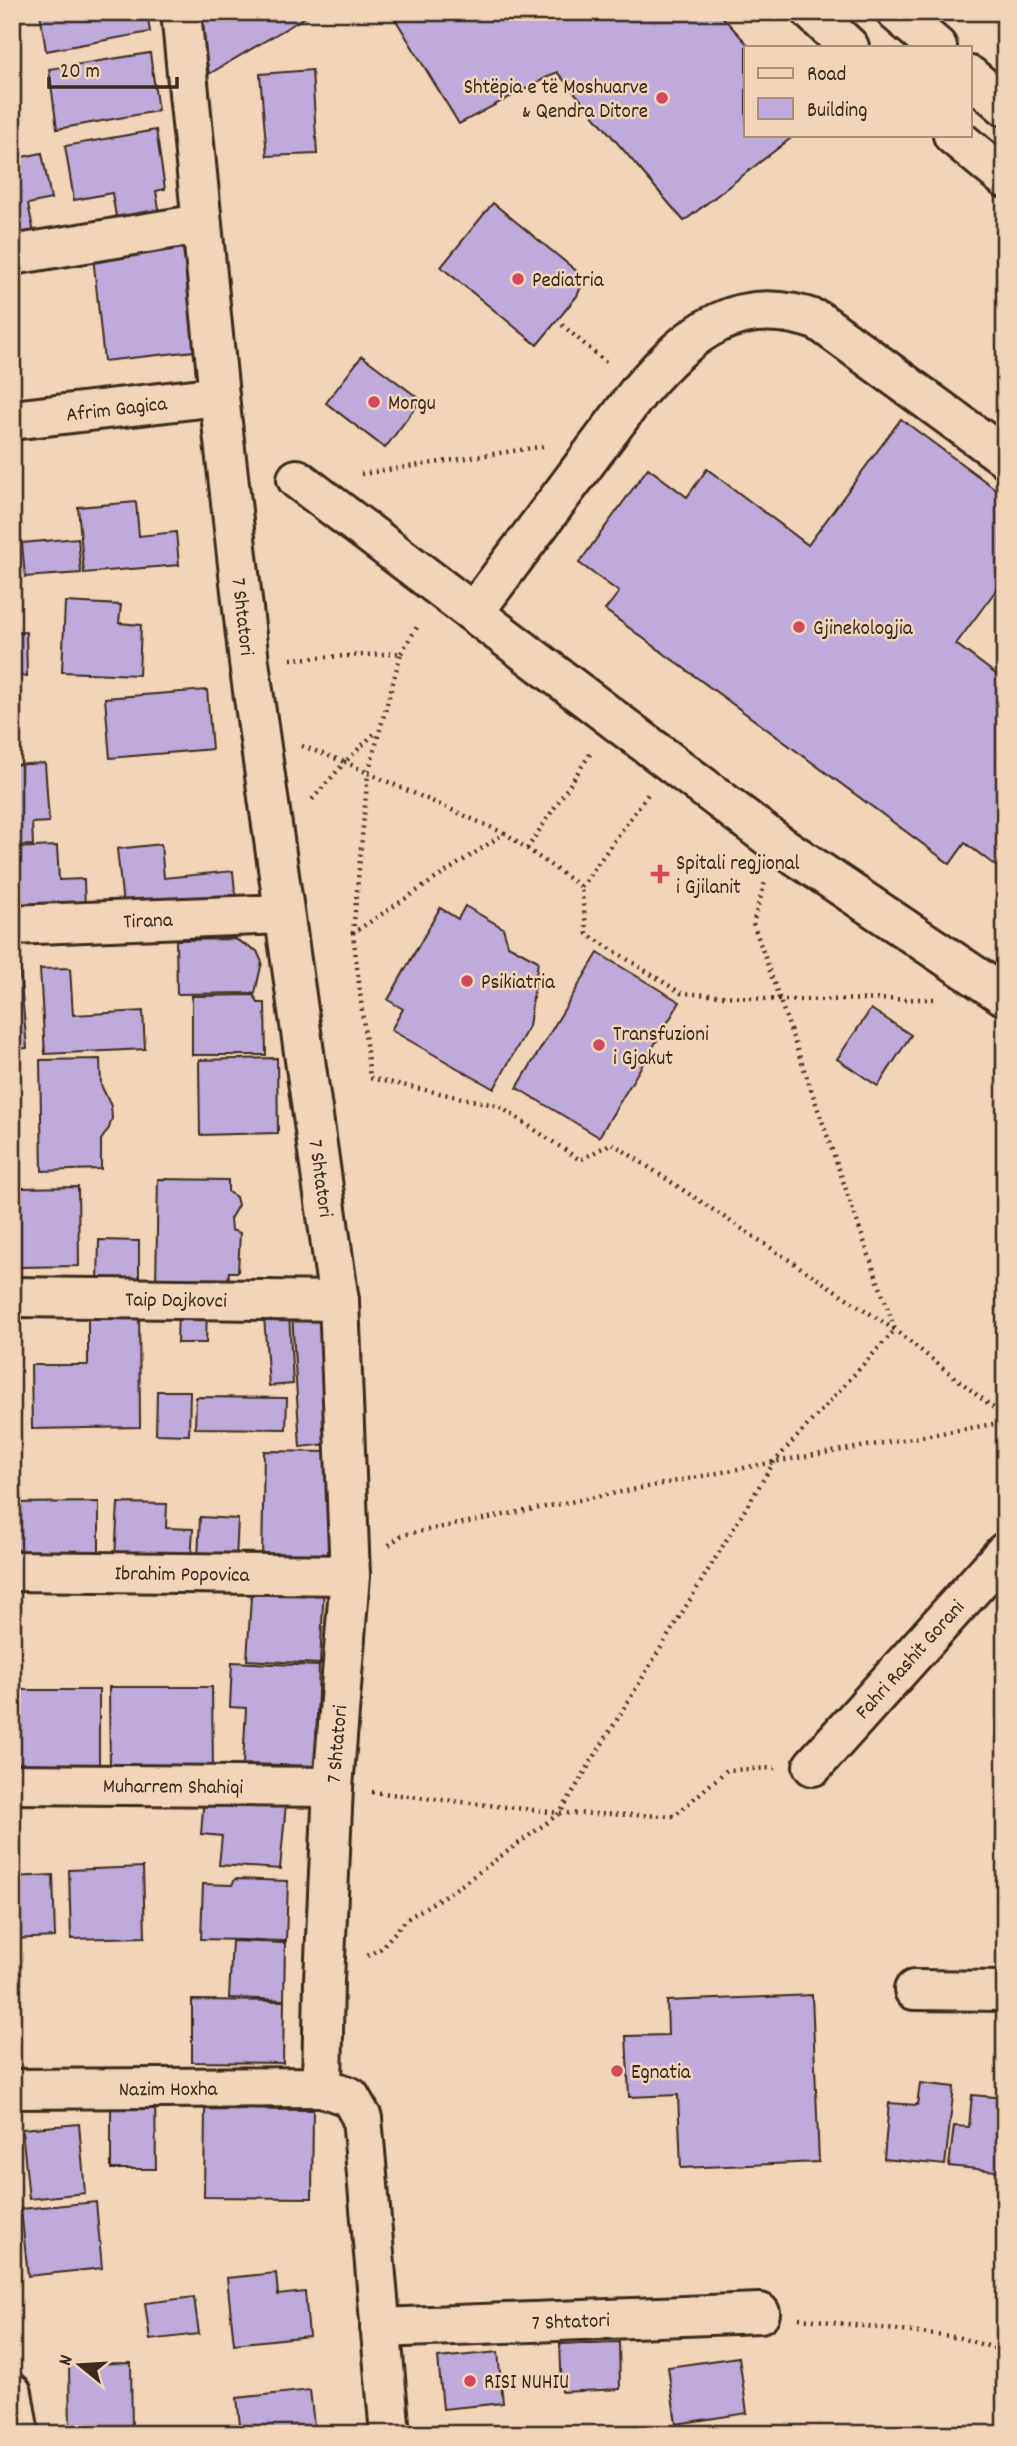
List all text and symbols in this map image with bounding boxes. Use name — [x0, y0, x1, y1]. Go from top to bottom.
scale bar — [49, 46, 177, 90]
legend — [744, 46, 972, 136]
text: 20 m — [60, 58, 100, 88]
text: Road — [807, 61, 846, 91]
place label: Shtëpia e të Moshuarve & Qendra Ditore — [464, 74, 648, 128]
marker: Shtëpia e të Moshuarve & Qendra Ditore — [654, 90, 670, 106]
text: Building — [807, 97, 867, 127]
place label: Pediatria — [532, 267, 605, 297]
marker: Pediatria — [510, 271, 526, 287]
street label: Afrim Gagica — [64, 390, 170, 432]
place label: Morgu — [388, 390, 436, 420]
marker: Morgu — [366, 394, 382, 410]
street label: 7 Shtatori — [222, 576, 260, 658]
place label: Gjinekologjia — [813, 615, 914, 645]
marker: Gjinekologjia — [791, 619, 807, 635]
place label: Spitali regjional i Gjilanit — [676, 850, 800, 904]
marker: Spitali regjional i Gjilanit — [650, 864, 670, 884]
street label: Tirana — [123, 906, 174, 938]
place label: Psikiatria — [481, 969, 556, 999]
marker: Psikiatria — [459, 973, 475, 989]
place label: Transfuzioni i Gjakut — [613, 1021, 709, 1075]
marker: Transfuzioni i Gjakut — [591, 1037, 607, 1053]
street label: 7 Shtatori — [298, 1138, 339, 1220]
street label: Taip Dajkovci — [125, 1286, 227, 1318]
street label: Ibrahim Popovica — [114, 1560, 251, 1592]
street label: Fahri Rashit Gorani — [850, 1594, 973, 1727]
street label: 7 Shtatori — [321, 1704, 357, 1784]
street label: Muharrem Shahiqi — [103, 1773, 243, 1804]
place label: Egnatia — [631, 2059, 692, 2089]
marker: Egnatia — [609, 2063, 625, 2079]
street label: Nazim Hoxha — [119, 2076, 219, 2106]
street label: 7 Shtatori — [531, 2307, 611, 2340]
north arrow — [46, 2330, 116, 2400]
text: N — [53, 2352, 81, 2369]
place label: RISI NUHIU — [484, 2369, 569, 2399]
marker: RISI NUHIU — [462, 2373, 478, 2389]

